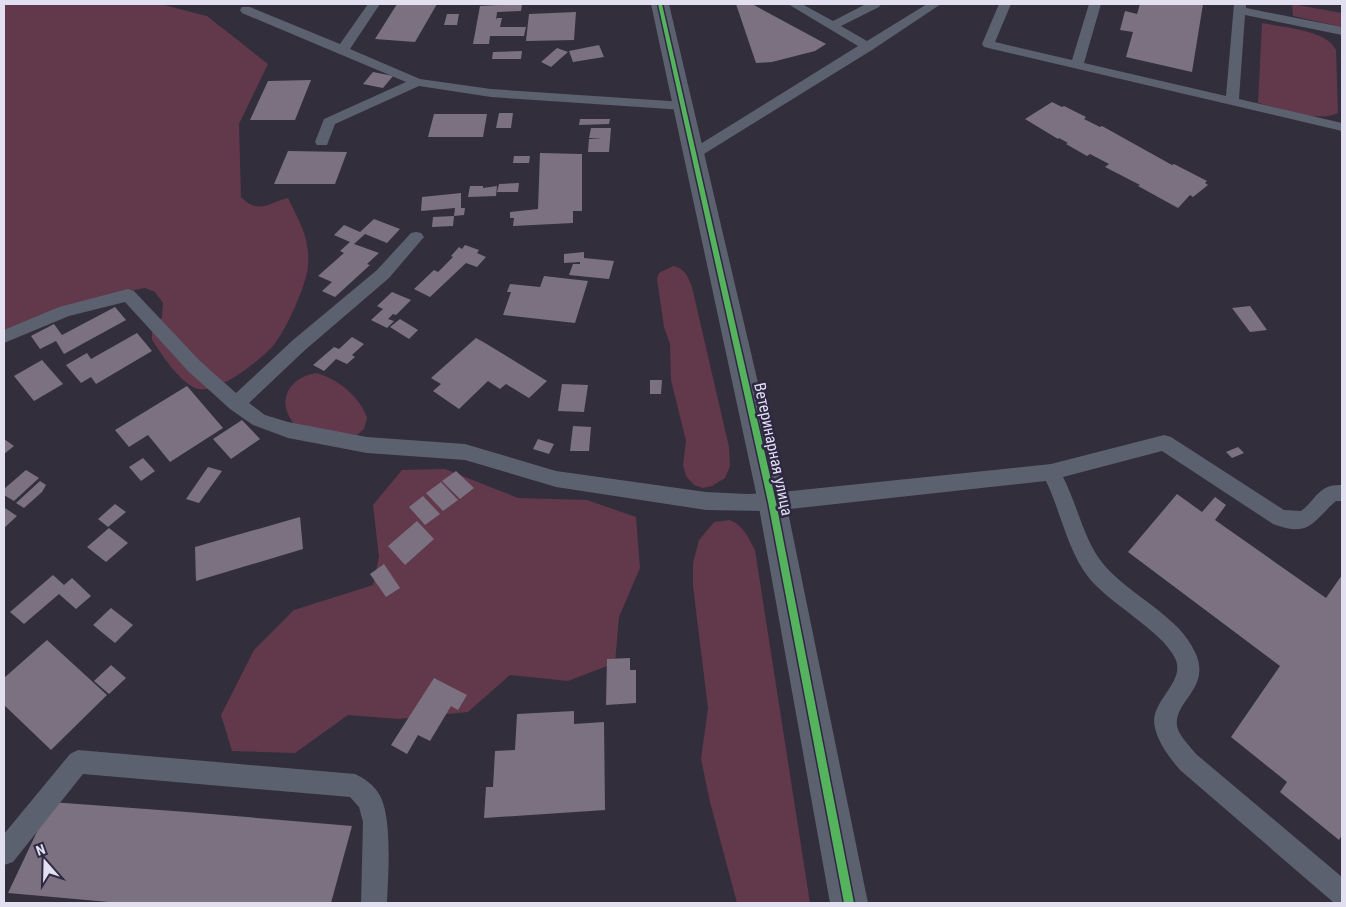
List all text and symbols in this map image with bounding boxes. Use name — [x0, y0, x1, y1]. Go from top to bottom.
street label: Ветеринарная улица — [750, 381, 797, 517]
north arrow — [20, 837, 70, 887]
text: N — [34, 841, 47, 859]

